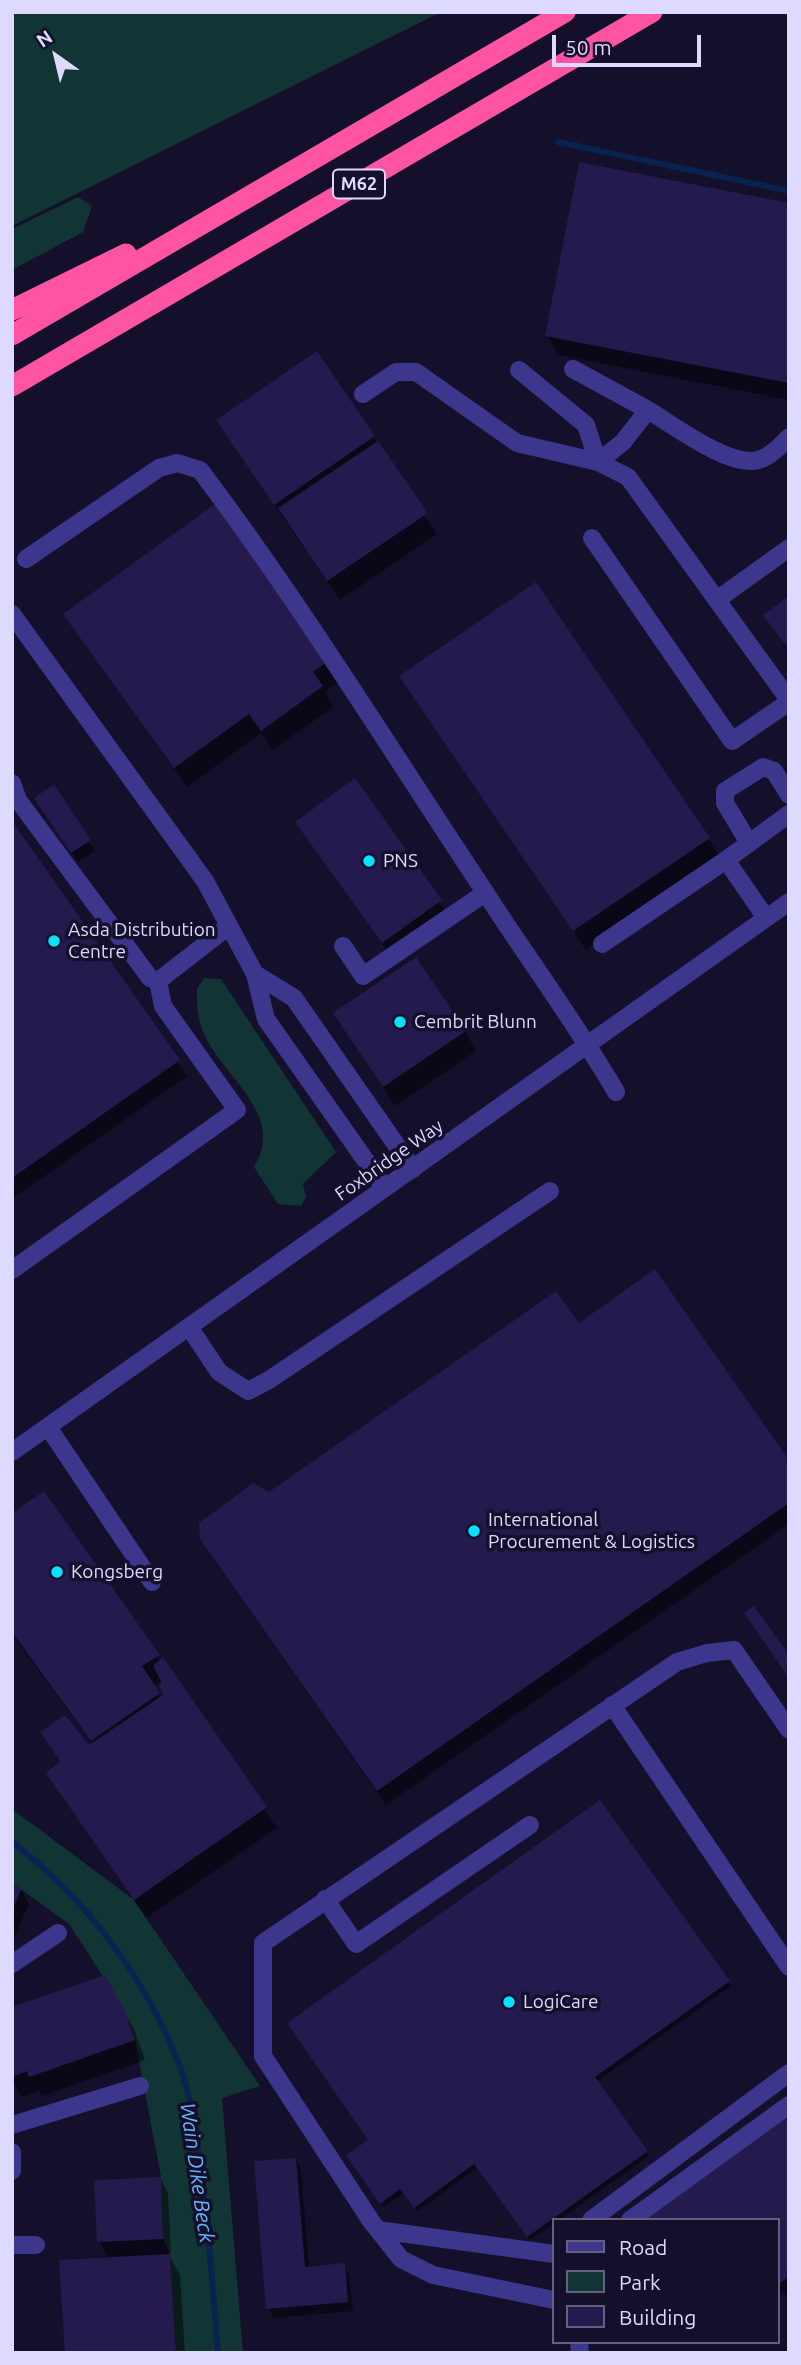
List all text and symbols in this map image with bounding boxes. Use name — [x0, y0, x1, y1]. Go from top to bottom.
north arrow — [21, 21, 91, 91]
scale bar — [556, 21, 705, 65]
text: N — [32, 26, 56, 52]
text: 50 m — [565, 35, 612, 59]
road number: M62 — [333, 169, 385, 198]
place label: PNS — [383, 850, 418, 872]
marker: PNS — [361, 853, 377, 869]
place label: Asda Distribution Centre — [68, 919, 216, 963]
marker: Asda Distribution Centre — [46, 933, 62, 949]
place label: Cembrit Blunn — [414, 1011, 537, 1033]
marker: Cembrit Blunn — [392, 1014, 408, 1030]
street label: Foxbridge Way — [331, 1114, 447, 1206]
place label: International Procurement & Logistics — [488, 1509, 695, 1553]
marker: International Procurement & Logistics — [466, 1523, 482, 1539]
place label: Kongsberg — [71, 1561, 163, 1583]
marker: Kongsberg — [49, 1564, 65, 1580]
place label: LogiCare — [523, 1991, 598, 2013]
marker: LogiCare — [501, 1994, 517, 2010]
water label: Wain Dike Beck — [175, 2101, 219, 2245]
legend — [552, 2218, 780, 2344]
text: Road — [619, 2235, 667, 2259]
text: Park — [619, 2270, 661, 2294]
text: Building — [619, 2305, 696, 2329]

